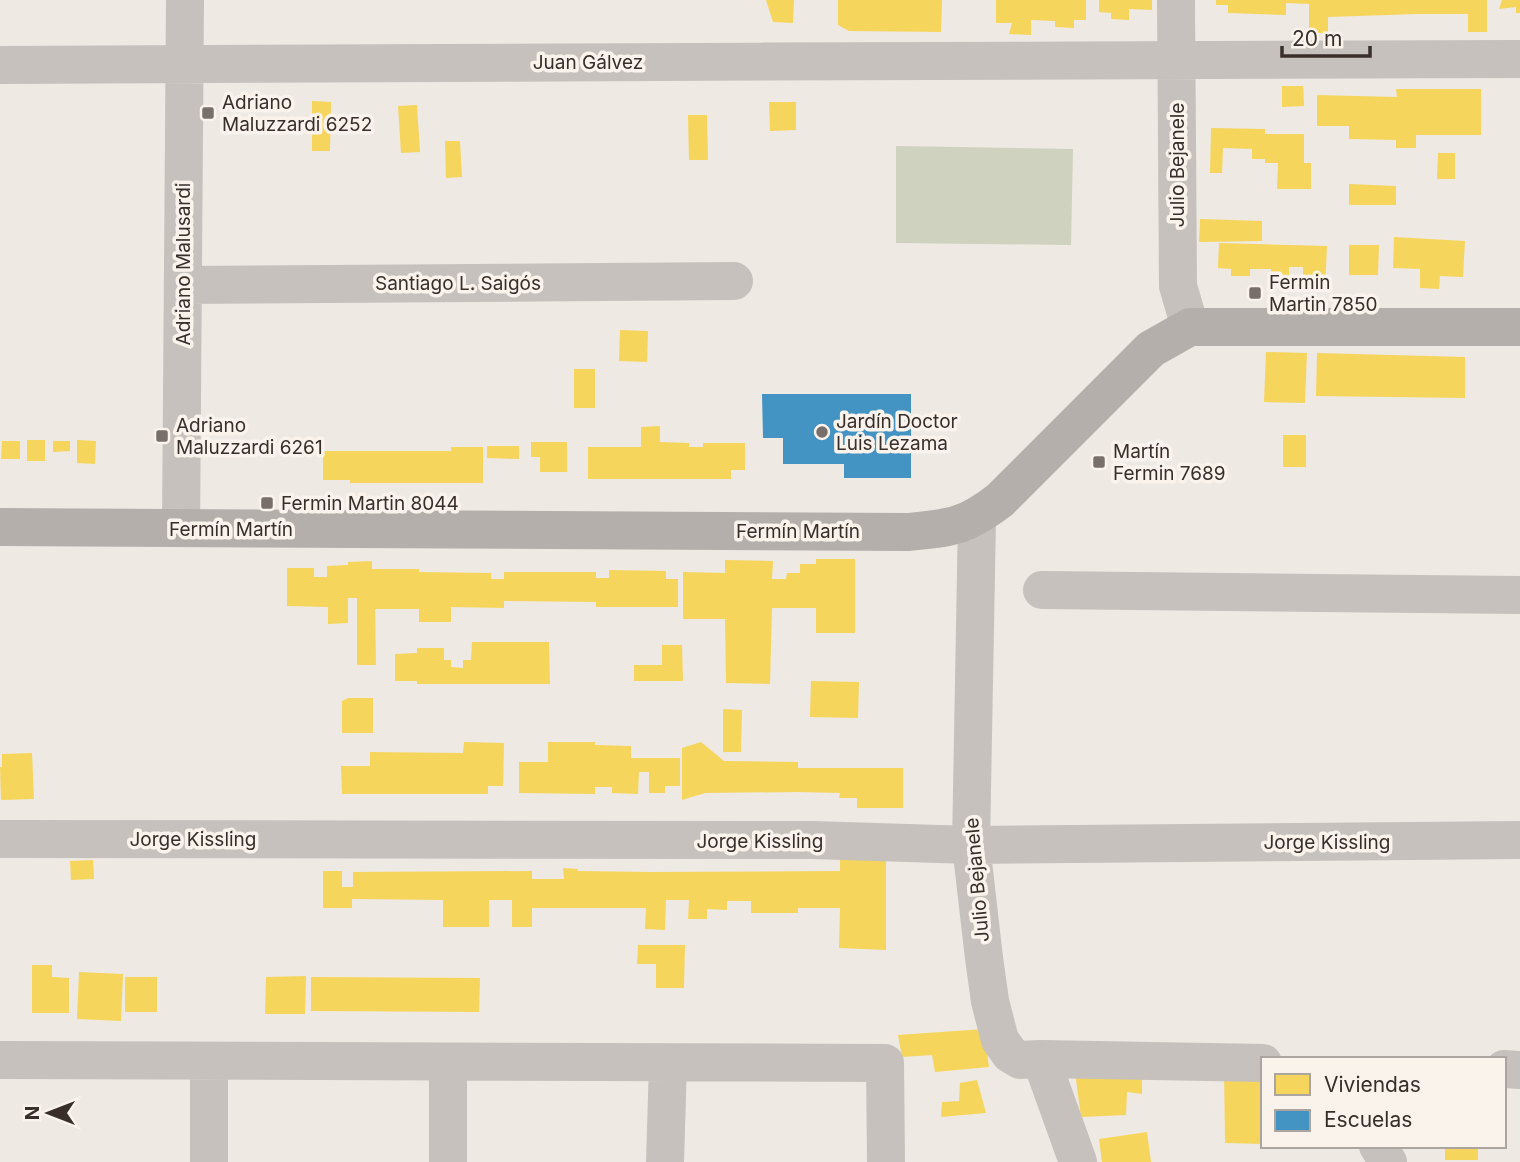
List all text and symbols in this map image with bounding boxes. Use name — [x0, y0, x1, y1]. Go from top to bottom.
scale bar — [1282, 14, 1370, 58]
text: 20 m — [1292, 26, 1342, 51]
street label: Juan Gálvez — [533, 51, 643, 74]
place label: Adriano Maluzzardi 6252 — [222, 91, 372, 136]
street label: Julio Bejanele — [1166, 103, 1189, 227]
marker: Adriano Maluzzardi 6252 — [200, 105, 216, 121]
street label: Adriano Malusardi — [172, 183, 195, 345]
place label: Fermin Martin 7850 — [1269, 271, 1377, 316]
street label: Santiago L. Saigós — [375, 272, 541, 295]
marker: Fermin Martin 7850 — [1247, 285, 1263, 301]
place label: Jardín Doctor Luis Lezama — [836, 410, 958, 455]
place label: Adriano Maluzzardi 6261 — [176, 414, 323, 459]
marker: Jardín Doctor Luis Lezama — [814, 424, 830, 440]
marker: Adriano Maluzzardi 6261 — [154, 428, 170, 444]
place label: Martín Fermin 7689 — [1113, 440, 1226, 485]
marker: Martín Fermin 7689 — [1091, 454, 1107, 470]
place label: Fermin Martin 8044 — [281, 492, 459, 515]
marker: Fermin Martin 8044 — [259, 495, 275, 511]
street label: Fermín Martín — [169, 518, 293, 541]
street label: Fermín Martín — [736, 520, 860, 543]
street label: Julio Bejanele — [960, 817, 994, 943]
street label: Jorge Kissling — [130, 828, 256, 851]
street label: Jorge Kissling — [697, 830, 823, 853]
street label: Jorge Kissling — [1264, 831, 1390, 854]
legend — [1261, 1057, 1506, 1148]
text: Viviendas — [1324, 1072, 1421, 1097]
north arrow — [14, 1078, 84, 1148]
text: N — [21, 1106, 44, 1120]
text: Escuelas — [1324, 1107, 1412, 1132]

